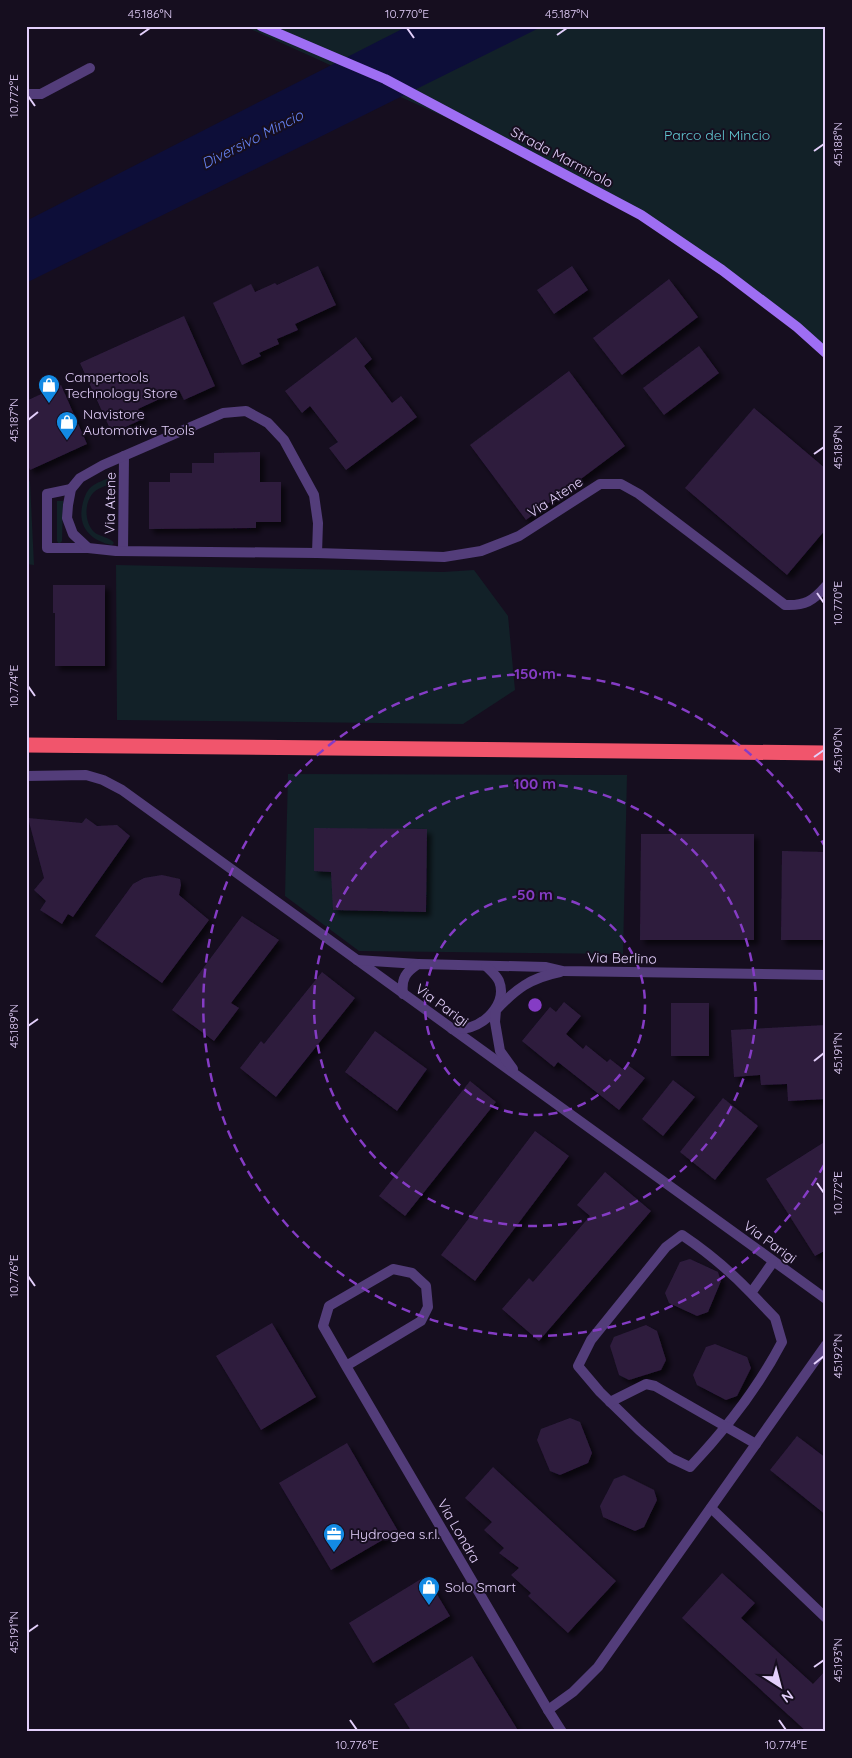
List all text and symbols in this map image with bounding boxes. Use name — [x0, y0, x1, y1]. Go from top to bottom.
text: 45.186°N — [128, 6, 172, 21]
text: 10.770°E — [385, 6, 429, 21]
text: 45.187°N — [545, 6, 589, 21]
text: 10.772°E — [6, 74, 21, 118]
water label: Diversivo Mincio — [198, 105, 307, 173]
street label: Strada Marmirolo — [508, 122, 616, 192]
text: 45.188°N — [830, 122, 845, 166]
park label: Parco del Mincio — [664, 126, 770, 144]
place label: Campertools Technology Store — [65, 368, 178, 402]
shop icon: Campertools Technology Store — [37, 373, 61, 404]
text: 45.187°N — [6, 398, 21, 442]
place label: Navistore Automotive Tools — [83, 405, 195, 439]
shop icon: Navistore Automotive Tools — [55, 410, 79, 441]
text: 45.189°N — [830, 425, 845, 469]
street label: Via Atene — [100, 472, 120, 534]
street label: Via Atene — [524, 472, 586, 521]
text: 10.770°E — [830, 581, 845, 625]
text: 10.774°E — [6, 664, 21, 707]
text: 150 m — [514, 664, 556, 683]
text: 45.190°N — [830, 727, 845, 773]
text: 100 m — [514, 774, 556, 793]
text: 50 m — [517, 885, 553, 904]
street label: Via Berlino — [587, 948, 657, 968]
street label: Via Parigi — [412, 980, 472, 1030]
centre of rings — [526, 996, 544, 1014]
text: 45.189°N — [6, 1004, 21, 1048]
text: 45.191°N — [830, 1032, 845, 1074]
text: 10.772°E — [830, 1171, 845, 1215]
street label: Via Parigi — [740, 1217, 800, 1267]
text: 10.776°E — [6, 1254, 21, 1297]
text: 45.192°N — [830, 1334, 845, 1378]
street label: Via Londra — [434, 1496, 484, 1566]
office icon: Hydrogea s.r.l. — [322, 1522, 346, 1553]
place label: Hydrogea s.r.l. — [350, 1525, 440, 1543]
shop icon: Solo Smart — [417, 1575, 441, 1606]
place label: Solo Smart — [445, 1578, 516, 1596]
text: 45.191°N — [6, 1611, 21, 1653]
text: 45.193°N — [830, 1638, 845, 1682]
north arrow — [754, 1660, 804, 1710]
text: N — [778, 1686, 797, 1707]
text: 10.776°E — [336, 1737, 379, 1752]
text: 10.774°E — [765, 1737, 808, 1752]

